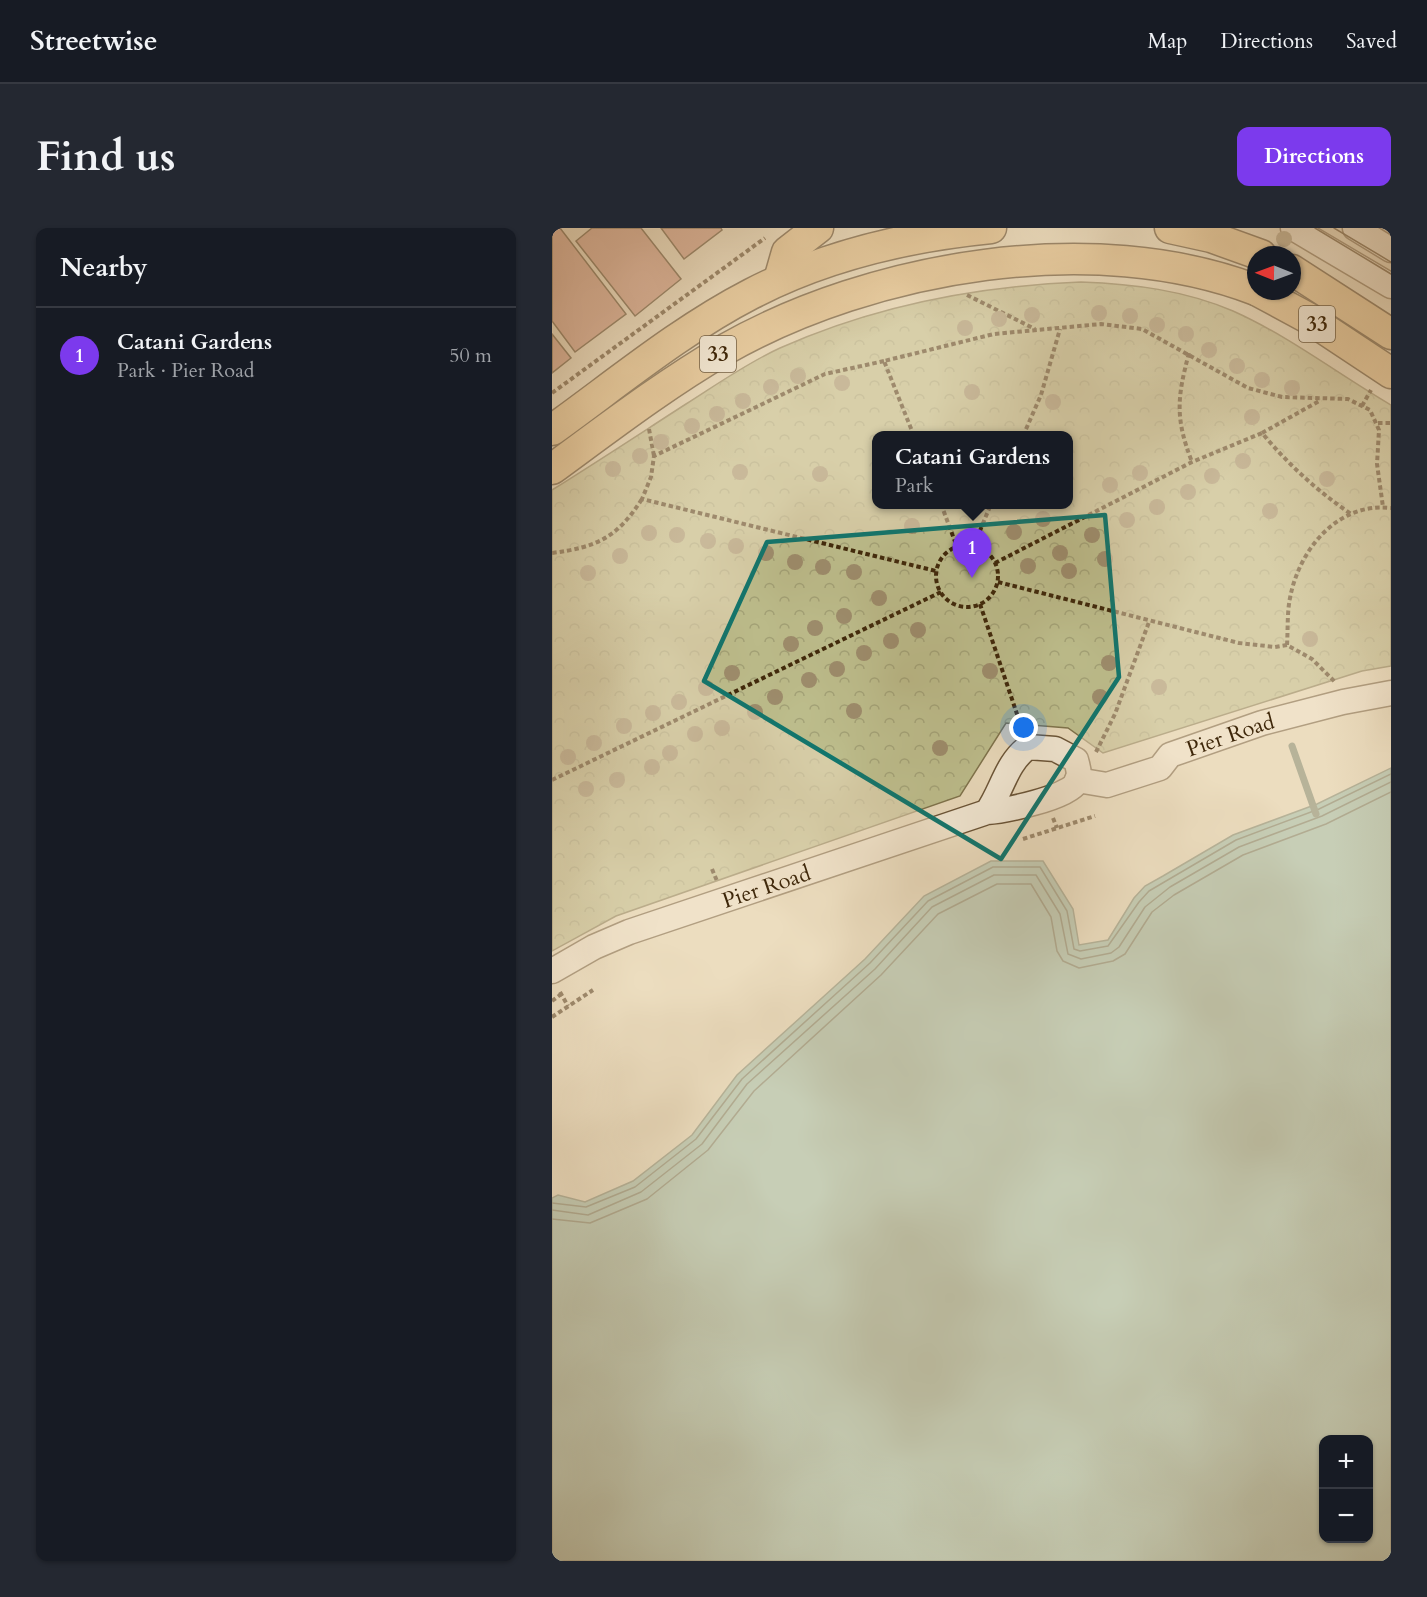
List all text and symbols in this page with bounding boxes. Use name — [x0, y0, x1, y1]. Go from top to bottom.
text: Streetwise — [30, 22, 158, 60]
text: Map — [1147, 27, 1187, 56]
text: Directions — [1220, 27, 1313, 56]
text: Saved — [1346, 27, 1397, 56]
button: Directions — [1237, 127, 1391, 186]
text: Find us — [36, 128, 176, 185]
north arrow — [1247, 246, 1301, 300]
text: Nearby — [60, 250, 148, 285]
road number: 33 — [1299, 306, 1335, 342]
text: Catani Gardens — [117, 327, 272, 357]
road number: 33 — [700, 336, 736, 372]
text: 1 — [74, 342, 85, 369]
text: 50 m — [449, 342, 492, 369]
text: Park · Pier Road — [117, 357, 254, 384]
popup — [872, 431, 1073, 509]
text: Catani Gardens — [895, 442, 1050, 472]
text: Park — [895, 472, 933, 499]
pin: 1 — [952, 528, 992, 578]
street label: Pier Road — [1182, 706, 1278, 764]
your location — [1009, 713, 1038, 742]
street label: Pier Road — [718, 858, 815, 916]
map controls — [1319, 1435, 1373, 1543]
button: + — [1319, 1435, 1373, 1489]
button: − — [1319, 1489, 1373, 1543]

